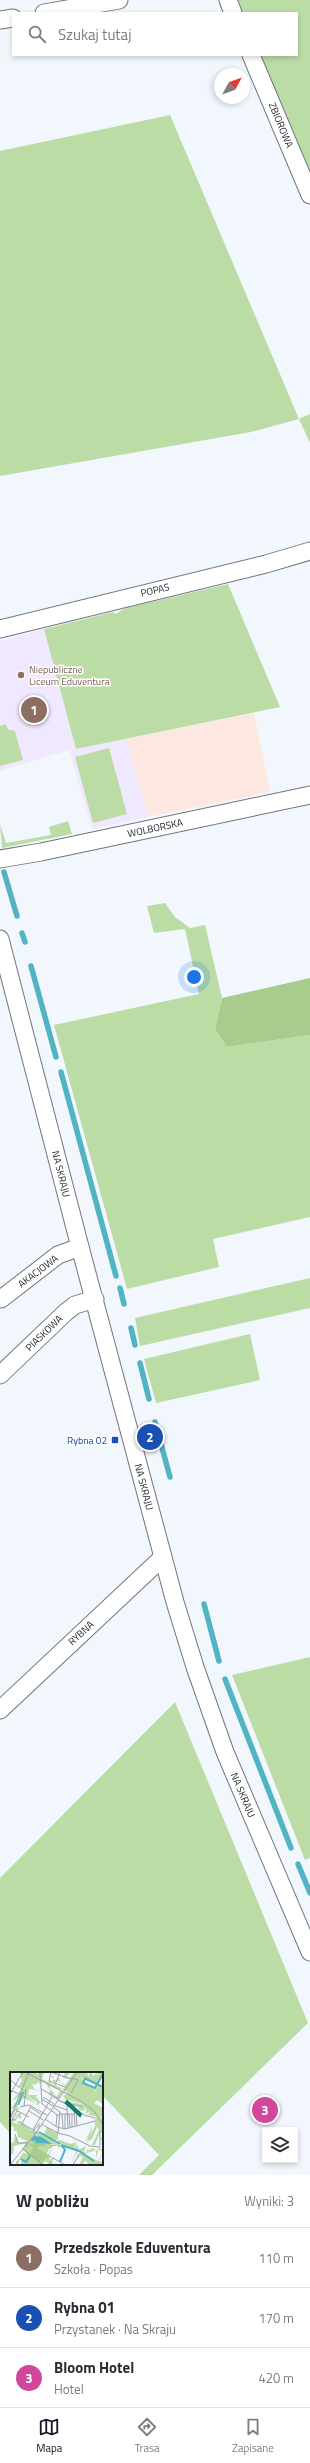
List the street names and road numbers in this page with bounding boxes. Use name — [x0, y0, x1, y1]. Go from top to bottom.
street label: ZBIOROWA — [265, 100, 297, 150]
street label: POPAS — [139, 579, 171, 601]
street label: WOLBORSKA — [126, 815, 184, 841]
street label: NA SKRAJU — [48, 1149, 74, 1199]
street label: AKACJOWA — [15, 1251, 61, 1291]
street label: PIASKOWA — [22, 1311, 66, 1355]
street label: NA SKRAJU — [131, 1462, 157, 1512]
street label: RYBNA — [65, 1617, 97, 1649]
street label: NA SKRAJU — [227, 1770, 259, 1820]

